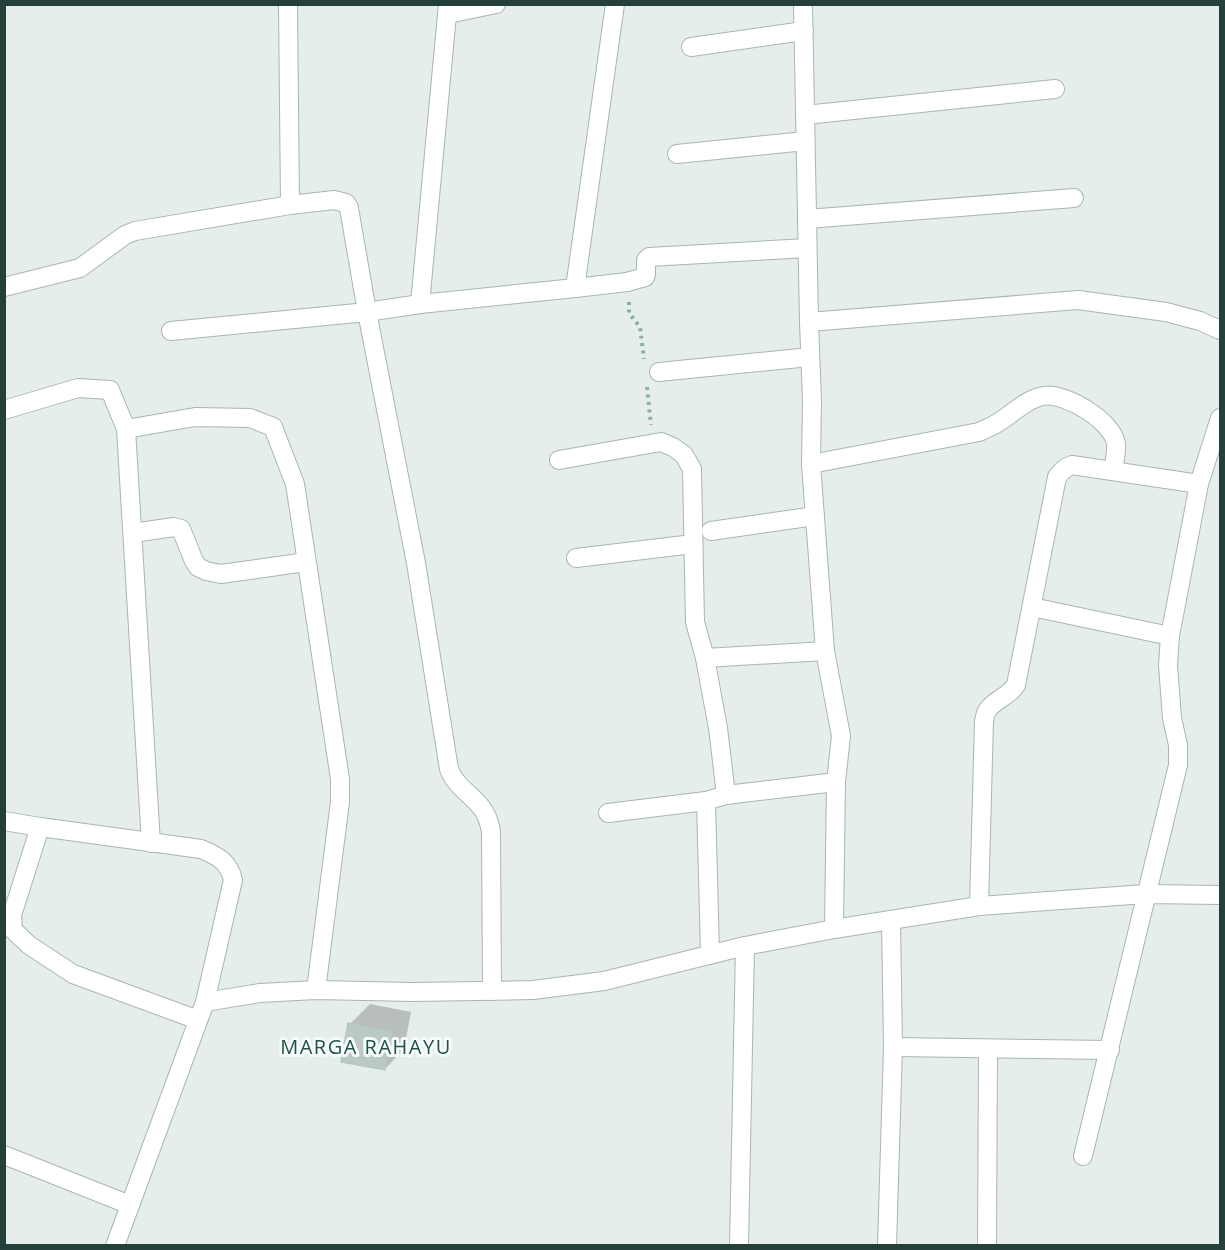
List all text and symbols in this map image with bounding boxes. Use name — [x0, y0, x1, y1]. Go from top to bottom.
district label: MARGA RAHAYU — [280, 1033, 452, 1060]

